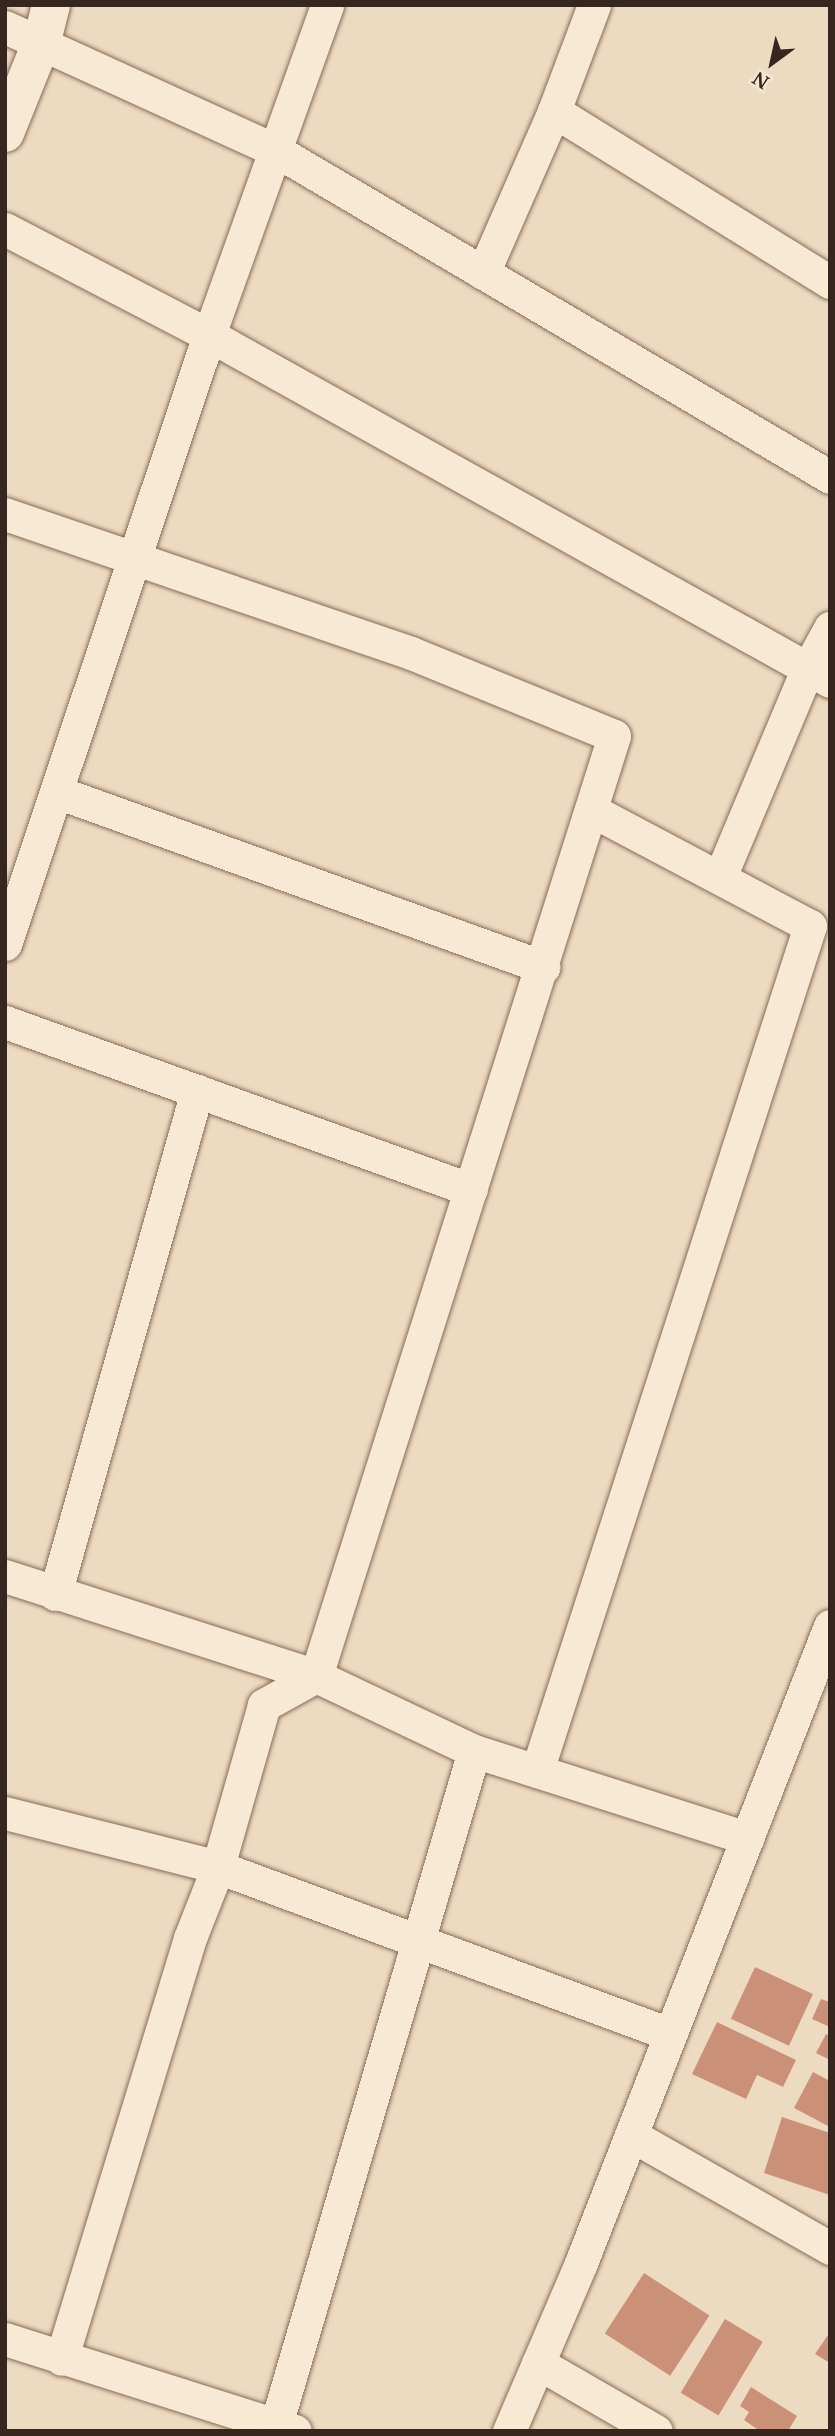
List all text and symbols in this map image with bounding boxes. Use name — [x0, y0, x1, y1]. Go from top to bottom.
north arrow — [737, 28, 807, 98]
text: N — [747, 66, 774, 96]

